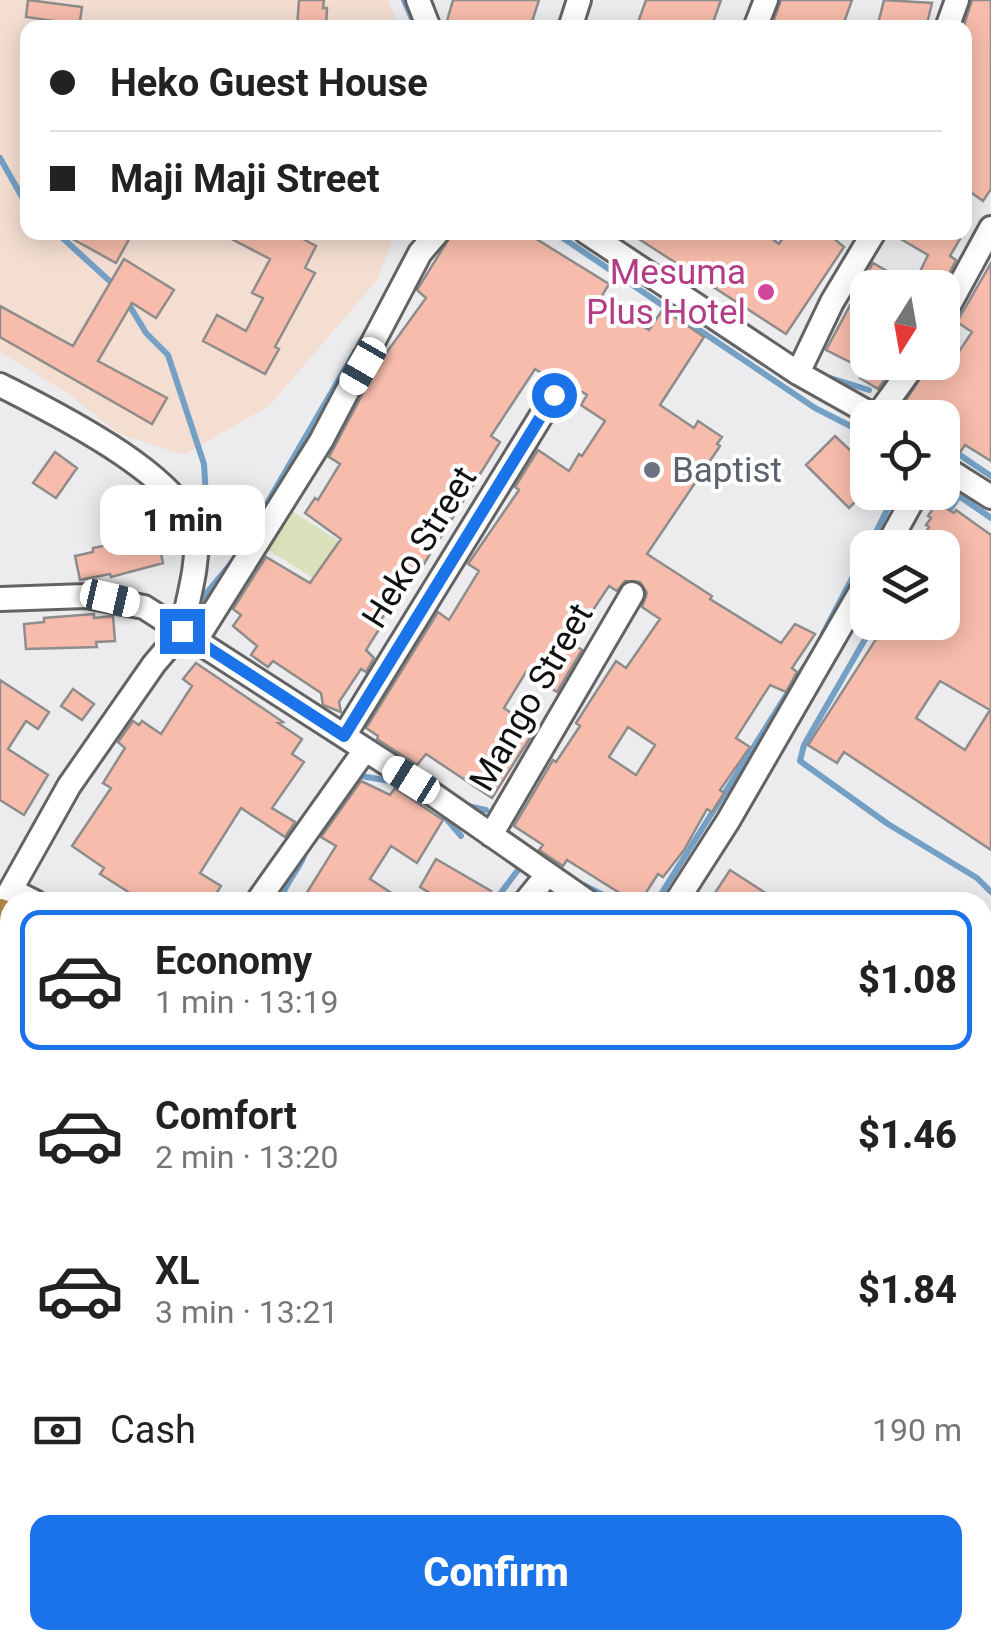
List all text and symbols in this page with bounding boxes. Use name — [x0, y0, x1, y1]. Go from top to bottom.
text: Heko Guest House — [110, 61, 428, 105]
text: Maji Maji Street — [110, 157, 380, 201]
place label: Mesuma Plus Hotel — [586, 252, 746, 333]
north arrow — [850, 270, 960, 380]
map controls — [850, 270, 960, 640]
marker: Mesuma Plus Hotel — [755, 281, 777, 303]
car — [335, 333, 391, 399]
route start — [532, 373, 577, 418]
button: locate — [850, 400, 960, 510]
place label: Baptist — [672, 450, 782, 491]
street label: Heko Street — [354, 459, 485, 635]
marker: Baptist — [641, 459, 663, 481]
callout: 1 min — [100, 486, 264, 556]
text: 1 min — [142, 501, 223, 539]
button: layers — [850, 530, 960, 640]
car — [77, 577, 143, 619]
street label: Mango Street — [461, 596, 602, 798]
route end — [160, 609, 205, 654]
car — [378, 751, 444, 809]
icon: car — [35, 935, 125, 1025]
text: Economy — [155, 939, 312, 983]
text: $1.08 — [858, 958, 957, 1002]
text: 1 min · 13:19 — [155, 983, 338, 1021]
icon: car — [35, 1090, 125, 1180]
text: Comfort — [155, 1094, 297, 1138]
text: $1.46 — [858, 1113, 957, 1157]
text: 2 min · 13:20 — [155, 1138, 338, 1176]
icon: car — [35, 1245, 125, 1335]
text: XL — [155, 1249, 200, 1293]
text: $1.84 — [858, 1268, 957, 1312]
text: 3 min · 13:21 — [155, 1293, 338, 1331]
icon: cash — [30, 1403, 85, 1458]
text: Cash — [110, 1408, 196, 1452]
text: 190 m — [872, 1411, 962, 1449]
button: Confirm — [30, 1515, 962, 1630]

